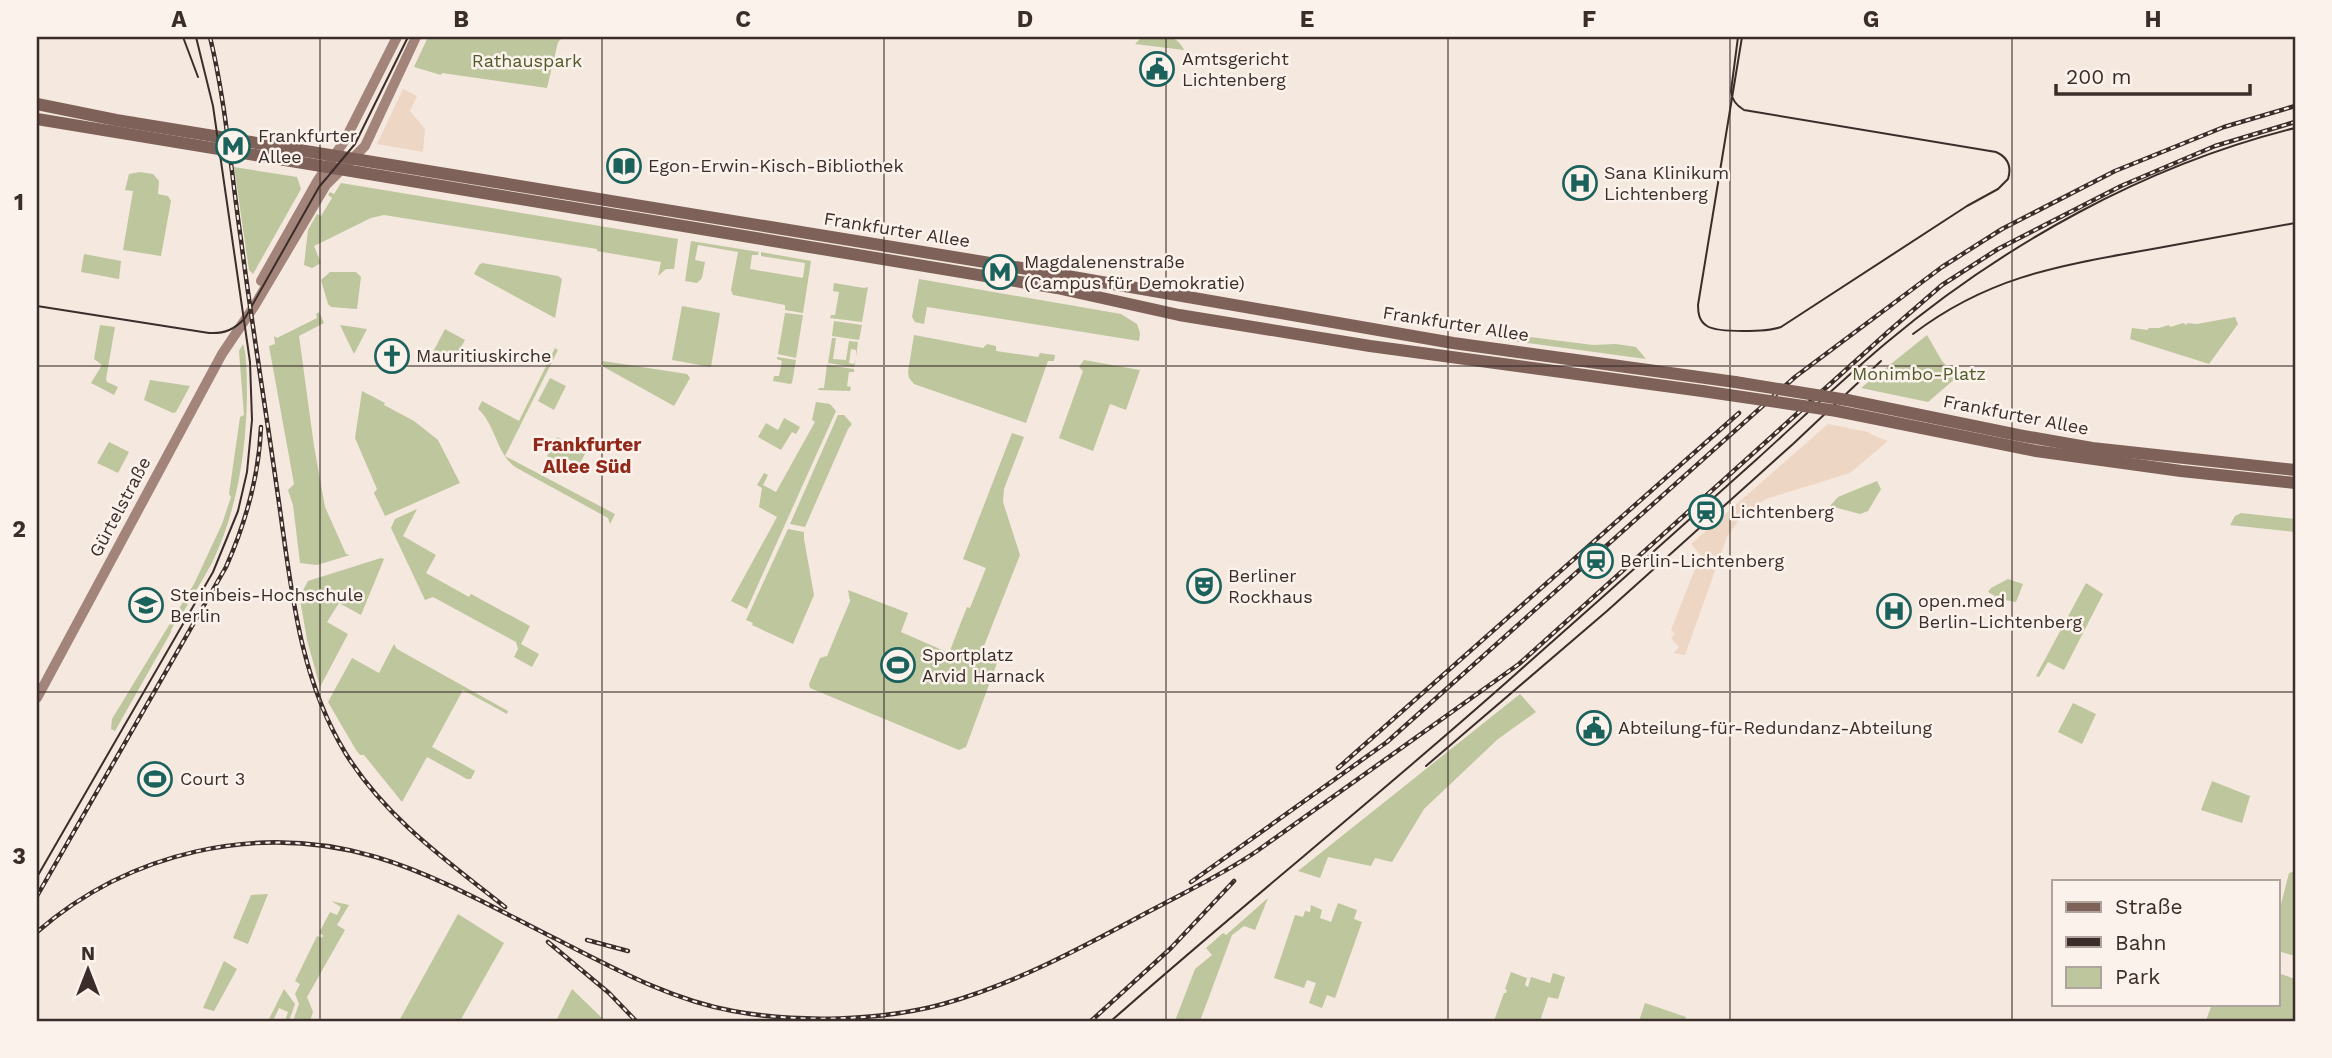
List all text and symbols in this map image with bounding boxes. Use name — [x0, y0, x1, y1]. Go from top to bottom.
text: A — [171, 6, 187, 33]
text: B — [453, 6, 469, 33]
text: C — [735, 6, 751, 33]
text: D — [1017, 6, 1033, 33]
text: E — [1300, 6, 1314, 33]
text: F — [1582, 6, 1596, 33]
text: G — [1863, 6, 1879, 33]
text: H — [2144, 6, 2162, 33]
place label: Amtsgericht Lichtenberg — [1182, 48, 1289, 90]
park label: Rathauspark — [472, 50, 582, 71]
public building icon: Amtsgericht Lichtenberg — [1138, 50, 1176, 88]
scale bar — [2056, 52, 2250, 96]
text: 200 m — [2066, 64, 2132, 89]
place label: Frankfurter Allee — [258, 125, 357, 167]
metro station icon: Frankfurter Allee — [214, 127, 252, 165]
library icon: Egon-Erwin-Kisch-Bibliothek — [605, 147, 643, 185]
place label: Egon-Erwin-Kisch-Bibliothek — [648, 155, 904, 176]
place label: Sana Klinikum Lichtenberg — [1604, 162, 1729, 204]
hospital icon: Sana Klinikum Lichtenberg — [1561, 164, 1599, 202]
text: 1 — [14, 189, 24, 216]
street label: Frankfurter Allee — [822, 208, 972, 251]
place label: Magdalenenstraße (Campus für Demokratie) — [1024, 251, 1245, 293]
metro station icon: Magdalenenstraße (Campus für Demokratie) — [981, 253, 1019, 291]
street label: Frankfurter Allee — [1381, 302, 1531, 345]
church icon: Mauritiuskirche — [373, 337, 411, 375]
place label: Mauritiuskirche — [416, 345, 551, 366]
park label: Monimbo-Platz — [1852, 363, 1986, 384]
street label: Frankfurter Allee — [1942, 390, 2091, 439]
district label: Frankfurter Allee Süd — [532, 433, 642, 478]
street label: Gürtelstraße — [84, 453, 155, 560]
station icon: Lichtenberg — [1687, 493, 1725, 531]
place label: Lichtenberg — [1730, 501, 1834, 522]
text: 2 — [12, 516, 26, 543]
station icon: Berlin-Lichtenberg — [1577, 542, 1615, 580]
place label: Berlin-Lichtenberg — [1620, 550, 1784, 571]
place label: Berliner Rockhaus — [1228, 565, 1313, 607]
theatre icon: Berliner Rockhaus — [1185, 567, 1223, 605]
place label: Steinbeis-Hochschule Berlin — [170, 584, 363, 626]
school or university icon: Steinbeis-Hochschule Berlin — [127, 586, 165, 624]
place label: open.med Berlin-Lichtenberg — [1918, 590, 2082, 632]
hospital icon: open.med Berlin-Lichtenberg — [1875, 592, 1913, 630]
place label: Sportplatz Arvid Harnack — [922, 644, 1045, 686]
sports icon: Sportplatz Arvid Harnack — [879, 646, 917, 684]
public building icon: Abteilung-für-Redundanz-Abteilung — [1575, 709, 1613, 747]
place label: Abteilung-für-Redundanz-Abteilung — [1618, 717, 1932, 738]
sports icon: Court 3 — [136, 760, 174, 798]
place label: Court 3 — [180, 768, 245, 789]
text: 3 — [12, 843, 26, 870]
legend — [2052, 880, 2280, 1006]
text: Straße — [2115, 894, 2183, 919]
text: Bahn — [2115, 930, 2167, 955]
north arrow — [52, 936, 122, 1006]
text: N — [81, 942, 95, 965]
text: Park — [2115, 964, 2160, 989]

